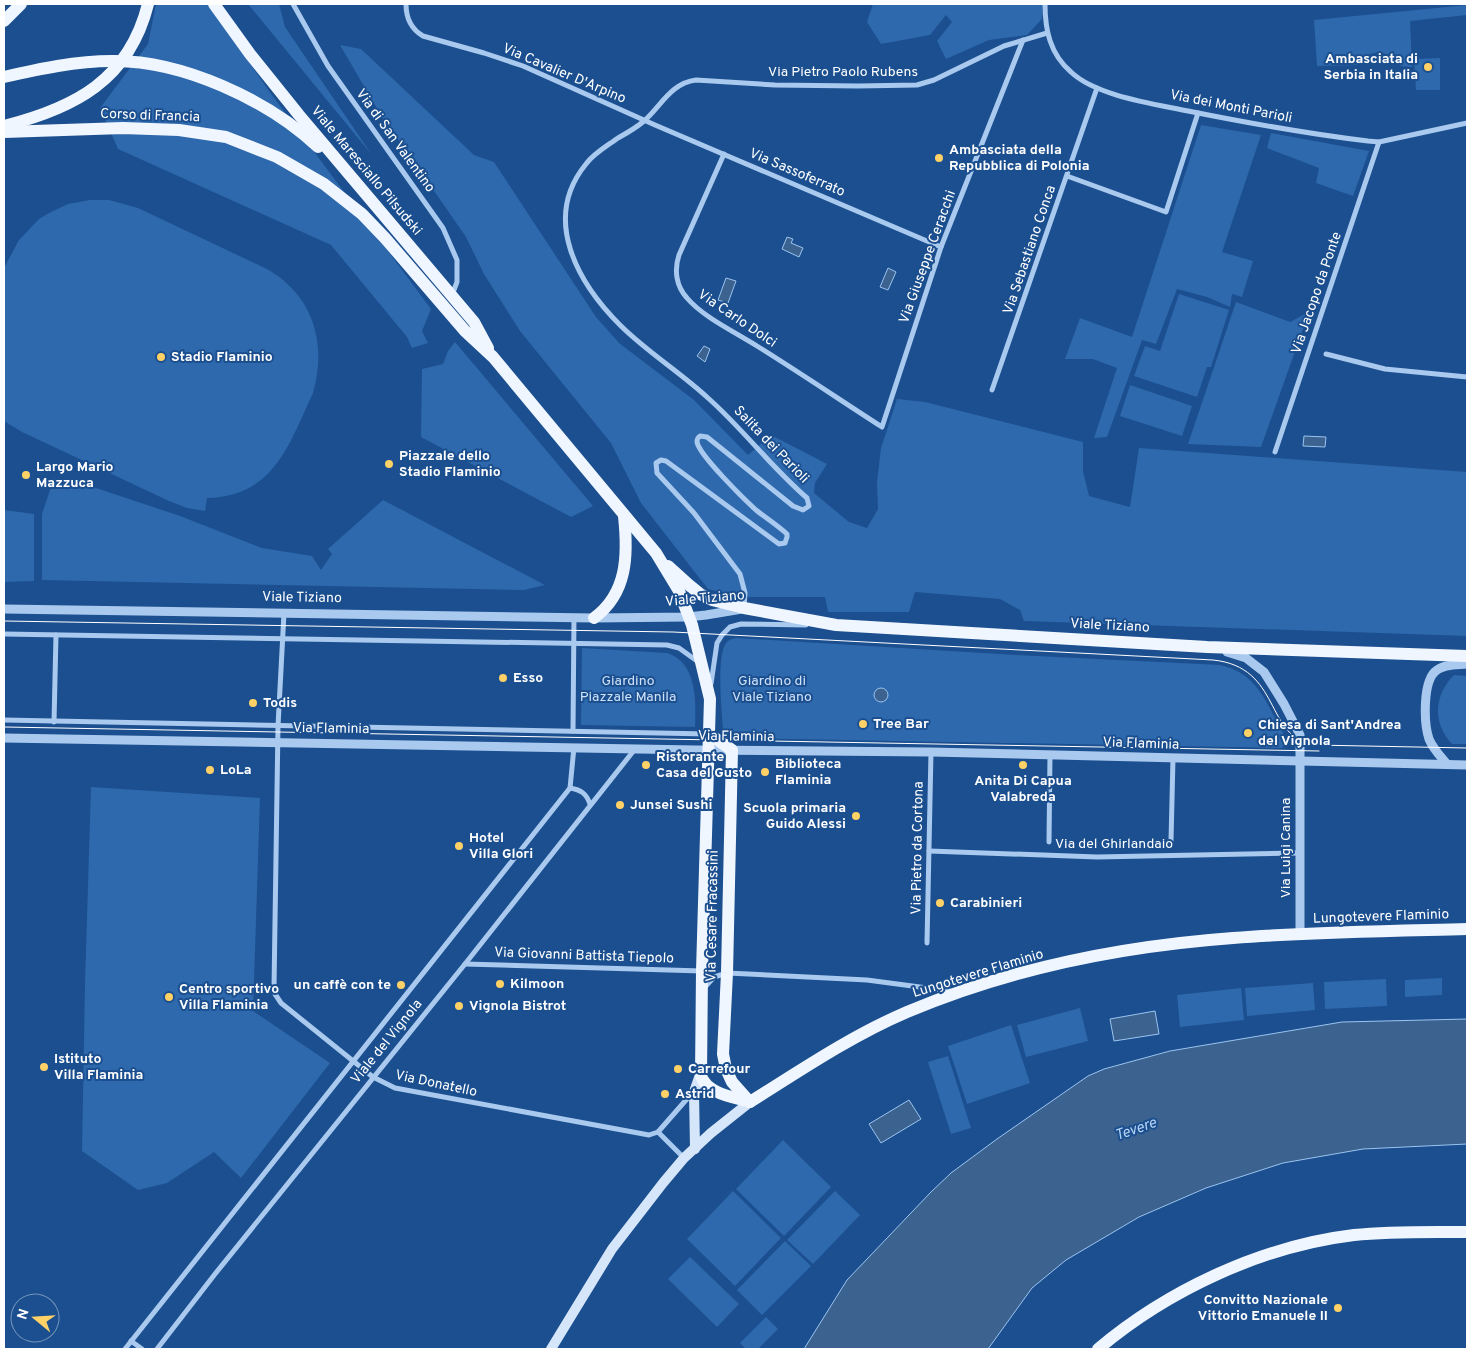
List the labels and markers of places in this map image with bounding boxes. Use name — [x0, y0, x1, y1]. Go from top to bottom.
place label: Ambasciata di Serbia in Italia — [1324, 51, 1418, 84]
marker: Ambasciata di Serbia in Italia — [1422, 61, 1434, 73]
place label: Ambasciata della Repubblica di Polonia — [949, 142, 1090, 175]
marker: Ambasciata della Repubblica di Polonia — [933, 152, 945, 164]
place label: Stadio Flaminio — [171, 349, 273, 366]
marker: Stadio Flaminio — [155, 351, 167, 363]
place label: Piazzale dello Stadio Flaminio — [399, 448, 501, 481]
marker: Piazzale dello Stadio Flaminio — [383, 458, 395, 470]
place label: Largo Mario Mazzuca — [36, 459, 114, 492]
marker: Largo Mario Mazzuca — [20, 469, 32, 481]
place label: Esso — [513, 670, 543, 687]
marker: Esso — [497, 672, 509, 684]
place label: Todis — [263, 695, 297, 712]
marker: Todis — [247, 697, 259, 709]
place label: Tree Bar — [873, 716, 929, 733]
place label: Chiesa di Sant'Andrea del Vignola — [1258, 717, 1401, 750]
marker: Tree Bar — [857, 718, 869, 730]
marker: Chiesa di Sant'Andrea del Vignola — [1242, 727, 1254, 739]
place label: Ristorante Casa del Gusto — [656, 749, 752, 782]
place label: Biblioteca Flaminia — [775, 756, 841, 789]
marker: Ristorante Casa del Gusto — [640, 759, 652, 771]
marker: Anita Di Capua Valabreda — [1017, 759, 1029, 771]
place label: LoLa — [220, 762, 252, 779]
marker: LoLa — [204, 764, 216, 776]
marker: Biblioteca Flaminia — [759, 766, 771, 778]
place label: Anita Di Capua Valabreda — [974, 773, 1072, 806]
place label: Junsei Sushi — [630, 797, 712, 814]
marker: Junsei Sushi — [614, 799, 626, 811]
place label: Scuola primaria Guido Alessi — [743, 800, 846, 833]
marker: Scuola primaria Guido Alessi — [850, 810, 862, 822]
place label: Hotel Villa Glori — [469, 830, 533, 863]
marker: Hotel Villa Glori — [453, 840, 465, 852]
place label: Carabinieri — [950, 895, 1022, 912]
marker: Carabinieri — [934, 897, 946, 909]
place label: Kilmoon — [510, 976, 564, 993]
place label: un caffè con te — [294, 977, 391, 994]
marker: Kilmoon — [494, 978, 506, 990]
marker: un caffè con te — [395, 979, 407, 991]
place label: Centro sportivo Villa Flaminia — [179, 981, 279, 1014]
marker: Centro sportivo Villa Flaminia — [163, 991, 175, 1003]
place label: Vignola Bistrot — [469, 998, 566, 1015]
marker: Vignola Bistrot — [453, 1000, 465, 1012]
place label: Istituto Villa Flaminia — [54, 1051, 143, 1084]
marker: Istituto Villa Flaminia — [38, 1061, 50, 1073]
place label: Carrefour — [688, 1061, 751, 1078]
marker: Carrefour — [672, 1063, 684, 1075]
place label: Astrid — [675, 1086, 714, 1103]
marker: Astrid — [659, 1088, 671, 1100]
place label: Convitto Nazionale Vittorio Emanuele II — [1198, 1292, 1328, 1325]
marker: Convitto Nazionale Vittorio Emanuele II — [1332, 1302, 1344, 1314]

